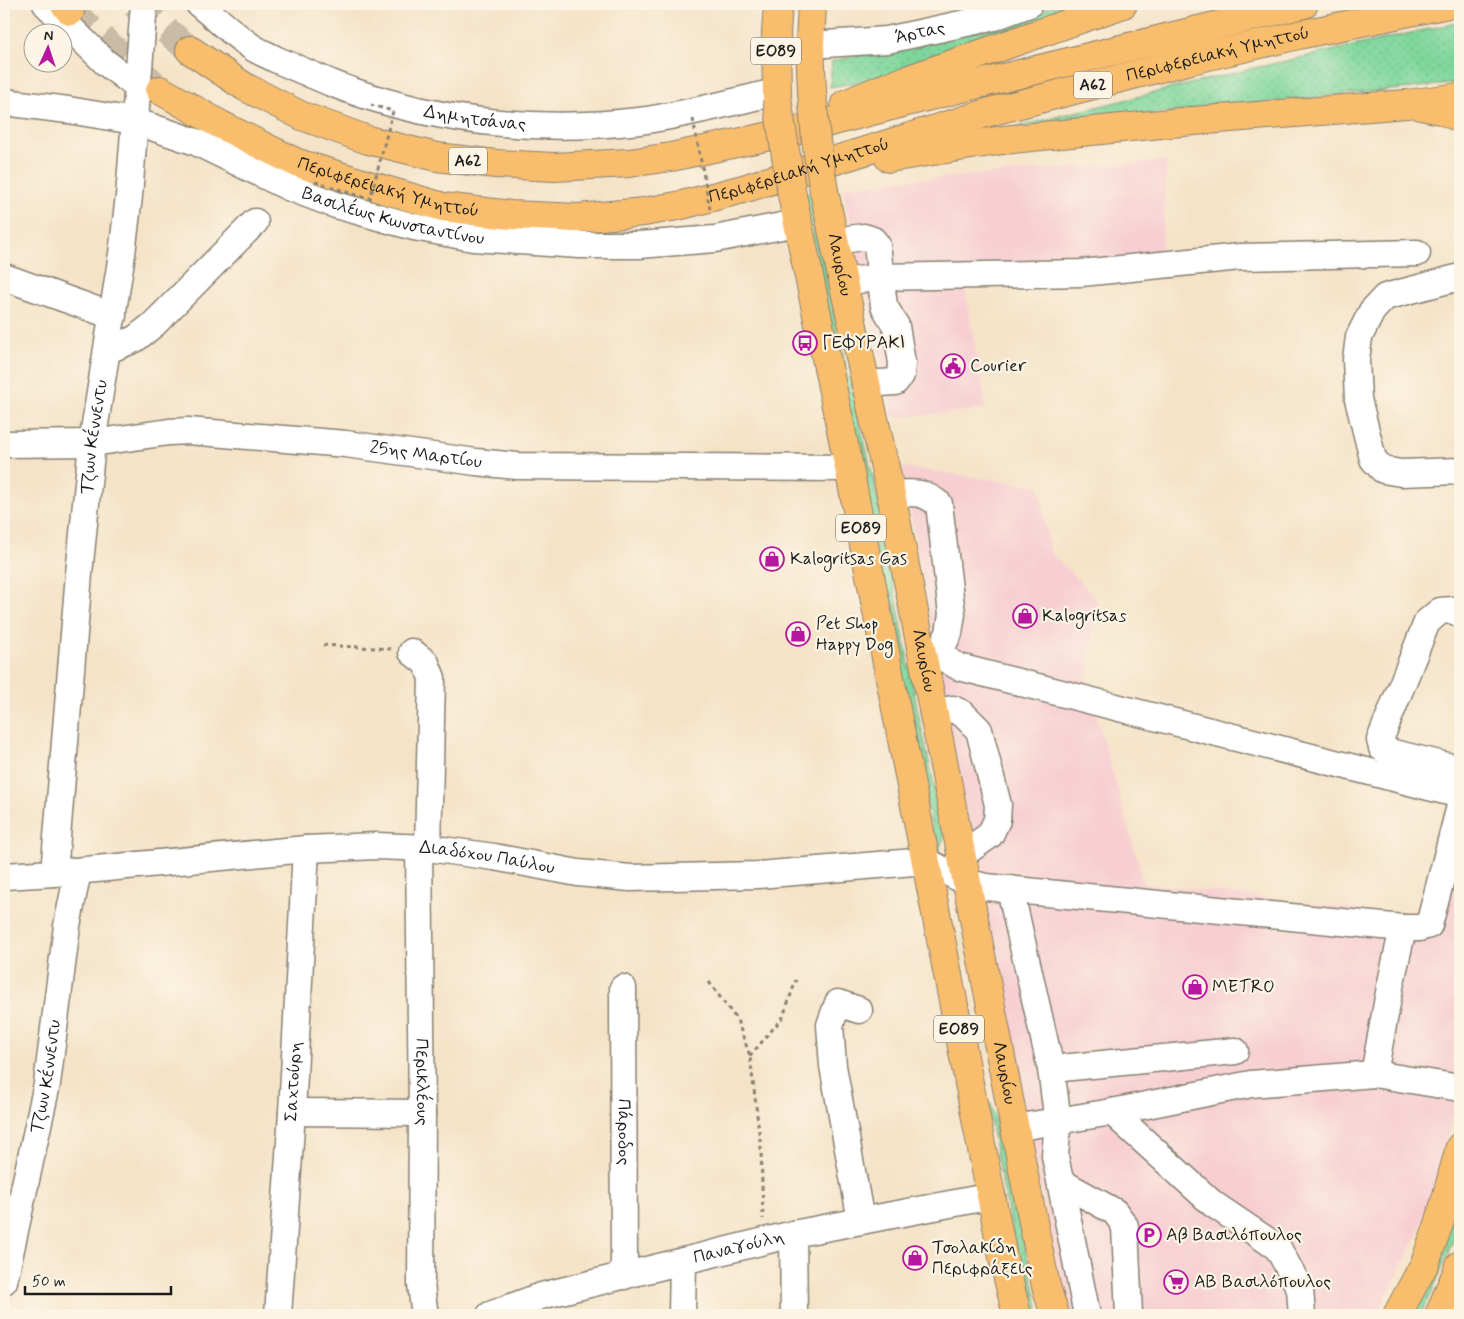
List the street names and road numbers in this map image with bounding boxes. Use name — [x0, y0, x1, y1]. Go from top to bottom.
street label: Άρτας — [893, 16, 947, 50]
street label: Περιφερειακή Υμηττού — [1124, 21, 1312, 88]
road number: ΕΟ89 — [751, 37, 801, 64]
road number: Α62 — [1074, 72, 1112, 98]
street label: Δημητσάνας — [422, 100, 527, 137]
street label: Περιφερειακή Υμηττού — [706, 132, 892, 210]
road number: Α62 — [449, 148, 487, 175]
street label: Περιφερειακή Υμηττού — [294, 151, 480, 223]
street label: Βασιλέως Κωνσταντίνου — [299, 181, 485, 251]
street label: Λαυρίου — [821, 230, 858, 299]
street label: Τζων Κέννεντυ — [75, 378, 114, 495]
street label: 25ης Μαρτίου — [368, 435, 483, 475]
road number: ΕΟ89 — [836, 514, 886, 542]
street label: Λαυρίου — [906, 627, 941, 694]
street label: Διαδόχου Παύλου — [419, 836, 557, 880]
road number: ΕΟ89 — [934, 1016, 984, 1042]
street label: Τζων Κέννεντυ — [25, 1018, 67, 1136]
street label: Περικλέους — [409, 1038, 435, 1126]
street label: Λαυρίου — [986, 1039, 1022, 1107]
street label: Σαχτούρη — [279, 1041, 308, 1122]
street label: Πάροδος — [611, 1099, 636, 1165]
street label: Παναγούλη — [691, 1225, 787, 1270]

